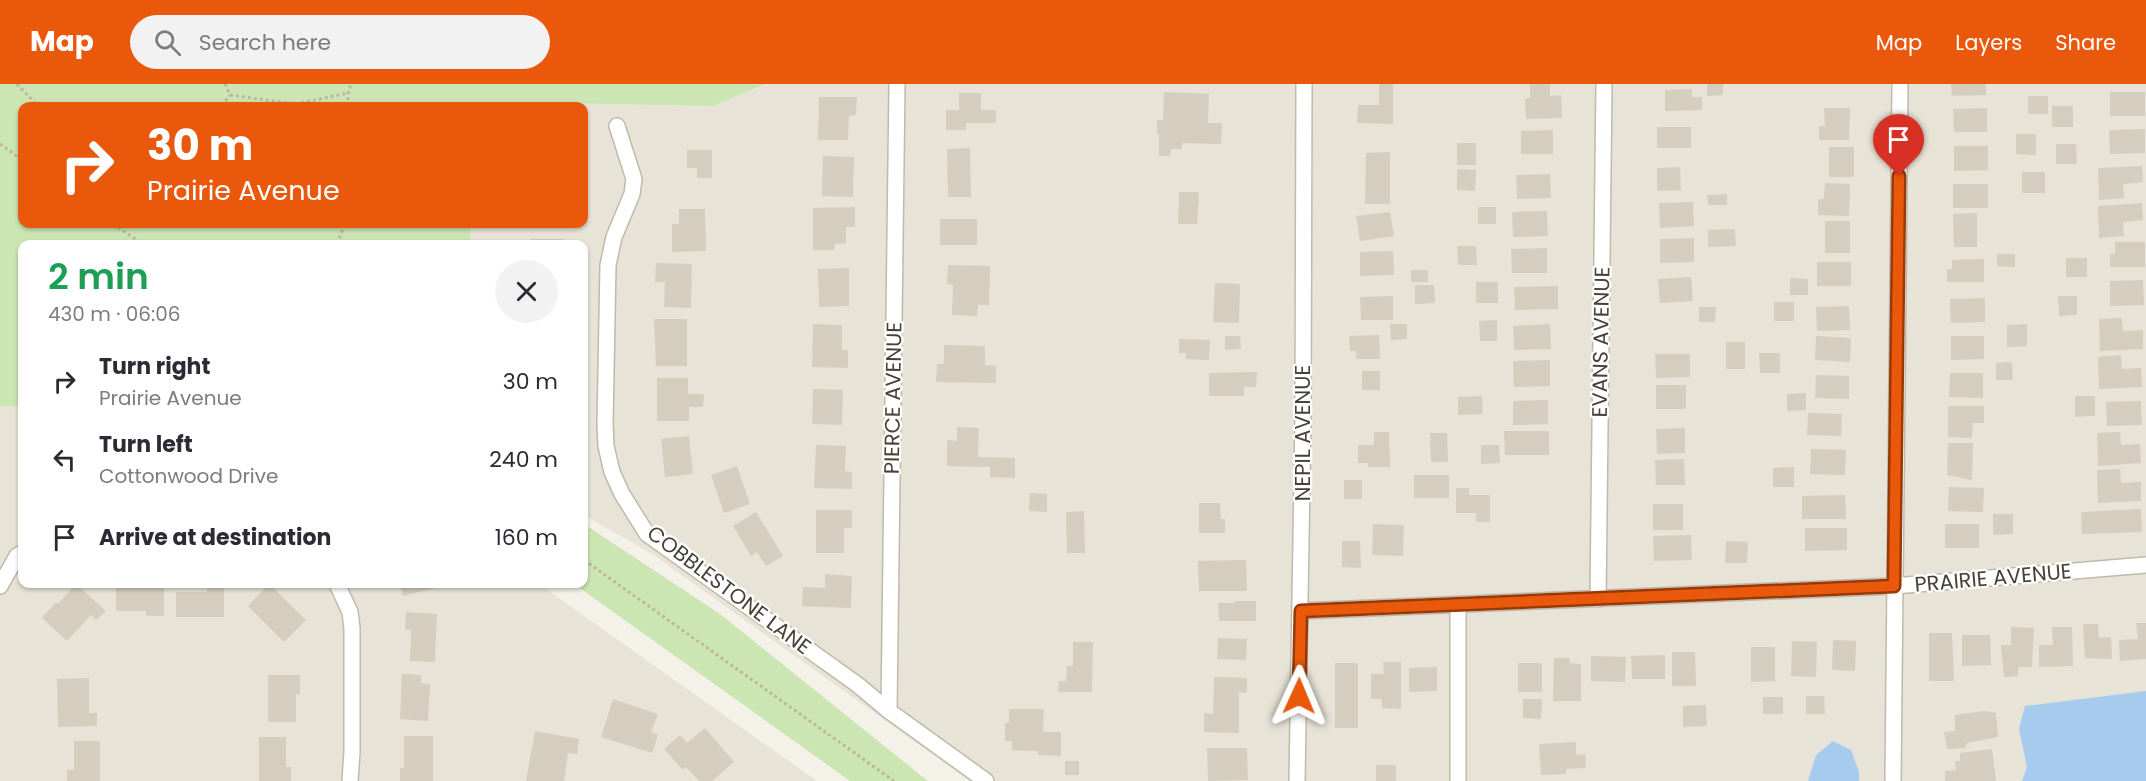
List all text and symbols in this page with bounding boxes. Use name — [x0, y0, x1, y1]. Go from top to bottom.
search box — [130, 15, 550, 69]
text: Map — [30, 22, 94, 61]
icon: search — [151, 26, 184, 59]
text: Search here — [199, 27, 331, 58]
text: Map — [1876, 28, 1922, 57]
text: Layers — [1955, 28, 2022, 57]
text: Share — [2055, 28, 2116, 57]
pin — [1873, 114, 1924, 176]
text: 30 m — [147, 116, 253, 175]
icon: arrive — [1882, 123, 1915, 156]
icon: right — [48, 126, 126, 204]
text: Prairie Avenue — [147, 172, 340, 209]
text: 2 min — [48, 251, 149, 302]
button: close — [495, 260, 558, 323]
street label: EVANS AVENUE — [1585, 266, 1616, 418]
text: 430 m · 06:06 — [48, 300, 181, 328]
street label: PIERCE AVENUE — [877, 322, 908, 474]
text: Turn right — [99, 351, 210, 382]
icon: right — [48, 365, 81, 398]
street label: NEPIL AVENUE — [1288, 365, 1317, 501]
text: 30 m — [503, 366, 558, 397]
text: Prairie Avenue — [99, 384, 242, 412]
text: Turn left — [99, 429, 193, 460]
icon: left — [48, 443, 81, 476]
text: 240 m — [489, 444, 558, 475]
text: Cottonwood Drive — [99, 462, 278, 490]
street label: COBBLESTONE LANE — [641, 518, 817, 661]
icon: arrive — [48, 521, 81, 554]
text: Arrive at destination — [99, 522, 331, 553]
text: 160 m — [495, 522, 558, 553]
street label: PRAIRIE AVENUE — [1913, 556, 2073, 599]
position arrow — [1267, 664, 1331, 728]

